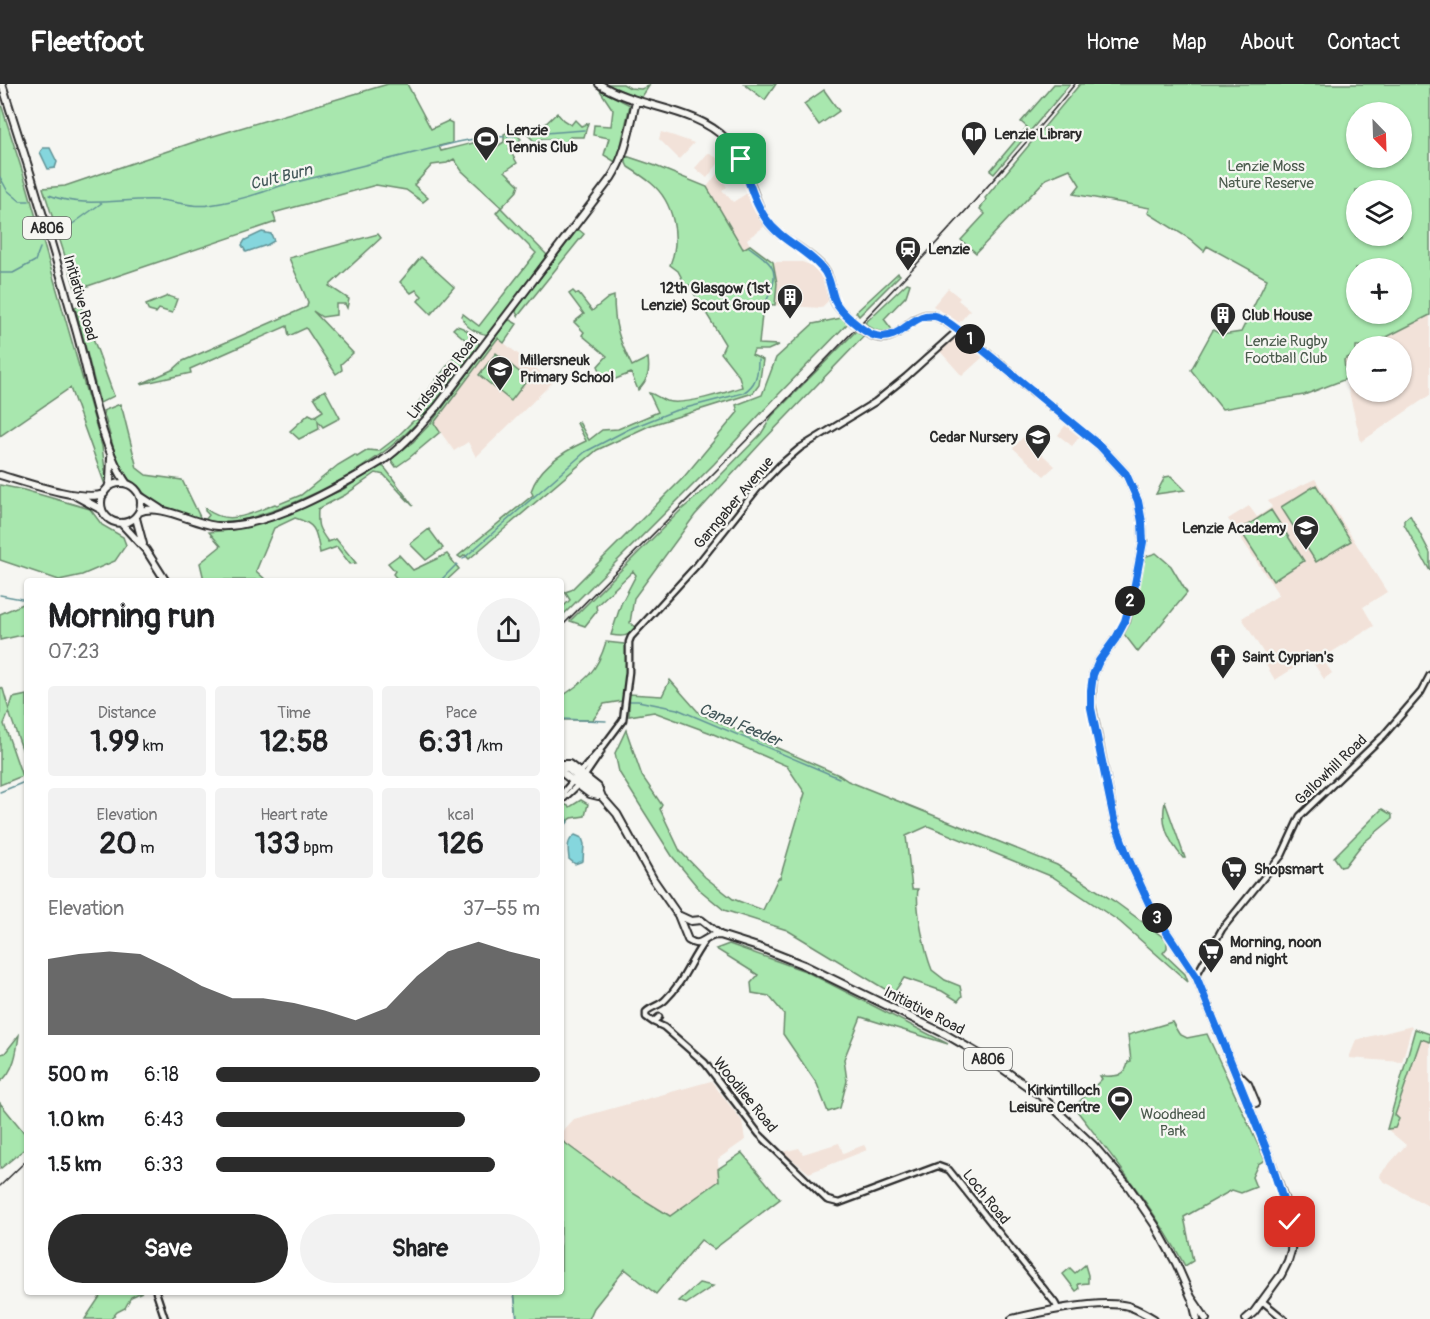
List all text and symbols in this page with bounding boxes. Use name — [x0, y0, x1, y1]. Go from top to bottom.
text: Fleetfoot — [30, 25, 143, 60]
text: Home — [1086, 29, 1139, 56]
text: Map — [1172, 29, 1207, 56]
text: About — [1240, 29, 1294, 56]
text: Contact — [1327, 29, 1400, 56]
north arrow — [1346, 102, 1412, 168]
map controls — [1346, 102, 1412, 402]
library icon: Lenzie Library — [959, 119, 989, 157]
place label: Lenzie Tennis Club — [505, 121, 578, 157]
sports icon: Lenzie Tennis Club — [471, 124, 501, 162]
place label: Lenzie Library — [994, 125, 1082, 144]
pin — [715, 133, 766, 184]
icon: arrive — [724, 142, 757, 175]
park label: Lenzie Moss Nature Reserve — [1218, 157, 1314, 193]
water label: Cult Burn — [248, 159, 315, 194]
button: layers — [1346, 180, 1412, 246]
road number: A806 — [23, 217, 71, 239]
station icon: Lenzie — [893, 234, 923, 272]
place label: Lenzie — [928, 240, 971, 259]
street label: Initiative Road — [59, 253, 101, 343]
button: + — [1346, 258, 1412, 324]
place label: 12th Glasgow (1st Lenzie) Scout Group — [641, 279, 771, 315]
building icon: 12th Glasgow (1st Lenzie) Scout Group — [775, 282, 805, 320]
building icon: Club House — [1208, 300, 1238, 338]
place label: Club House — [1242, 306, 1313, 325]
pin: 1 — [955, 324, 985, 354]
text: 1 — [967, 329, 973, 349]
street label: Lindsaybeg Road — [403, 331, 483, 423]
park label: Lenzie Rugby Football Club — [1245, 332, 1328, 368]
button: − — [1346, 336, 1412, 402]
place label: Millersneuk Primary School — [520, 351, 614, 387]
school or university icon: Millersneuk Primary School — [485, 354, 515, 392]
school or university icon: Cedar Nursery — [1023, 422, 1053, 460]
place label: Cedar Nursery — [930, 428, 1019, 447]
street label: Garngaber Avenue — [690, 452, 779, 553]
school or university icon: Lenzie Academy — [1291, 513, 1321, 551]
place label: Lenzie Academy — [1182, 519, 1287, 538]
pin: 2 — [1115, 586, 1145, 616]
text: 2 — [1126, 591, 1134, 611]
text: Morning run — [48, 596, 215, 637]
button: share — [477, 598, 540, 661]
text: 07:23 — [48, 639, 99, 664]
church icon: Saint Cyprian's — [1208, 642, 1238, 680]
place label: Saint Cyprian's — [1242, 648, 1334, 667]
water label: Canal Feeder — [696, 699, 786, 752]
text: Distance — [98, 703, 156, 723]
text: Time — [277, 703, 311, 723]
text: Pace — [445, 703, 477, 723]
text: 1.99 — [90, 723, 139, 760]
text: 12:58 — [260, 723, 328, 760]
text: 6:31 — [419, 723, 473, 760]
street label: Gallowhill Road — [1291, 731, 1371, 809]
text: km — [139, 736, 164, 756]
text: /km — [473, 736, 503, 756]
text: Elevation — [97, 805, 157, 825]
text: Heart rate — [260, 805, 328, 825]
text: kcal — [448, 805, 474, 825]
text: 20 — [100, 825, 137, 862]
text: 133 — [255, 825, 300, 862]
text: 126 — [438, 825, 484, 862]
text: m — [137, 838, 154, 858]
text: bpm — [300, 838, 333, 858]
supermarket icon: Shopsmart — [1219, 854, 1249, 892]
place label: Shopsmart — [1254, 860, 1324, 879]
text: Elevation — [48, 896, 124, 921]
text: 37–55 m — [463, 896, 540, 921]
pin: 3 — [1142, 903, 1172, 933]
text: 3 — [1153, 908, 1161, 928]
place label: Morning, noon and night — [1230, 933, 1322, 969]
supermarket icon: Morning, noon and night — [1196, 936, 1226, 974]
street label: Initiative Road — [880, 982, 968, 1040]
road number: A806 — [964, 1048, 1012, 1070]
street label: Woodilee Road — [709, 1053, 781, 1137]
text: 500 m — [48, 1062, 108, 1087]
text: 6:18 — [144, 1062, 179, 1087]
place label: Kirkintilloch Leisure Centre — [1009, 1081, 1101, 1117]
sports icon: Kirkintilloch Leisure Centre — [1105, 1084, 1135, 1122]
park label: Woodhead Park — [1140, 1105, 1206, 1141]
text: 1.0 km — [48, 1107, 104, 1132]
text: 6:43 — [144, 1107, 184, 1132]
text: 1.5 km — [48, 1152, 101, 1177]
text: 6:33 — [144, 1152, 183, 1177]
street label: Loch Road — [958, 1166, 1014, 1228]
pin — [1264, 1196, 1315, 1247]
icon: check — [1273, 1205, 1306, 1238]
button: Save — [48, 1214, 288, 1283]
button: Share — [300, 1214, 540, 1283]

